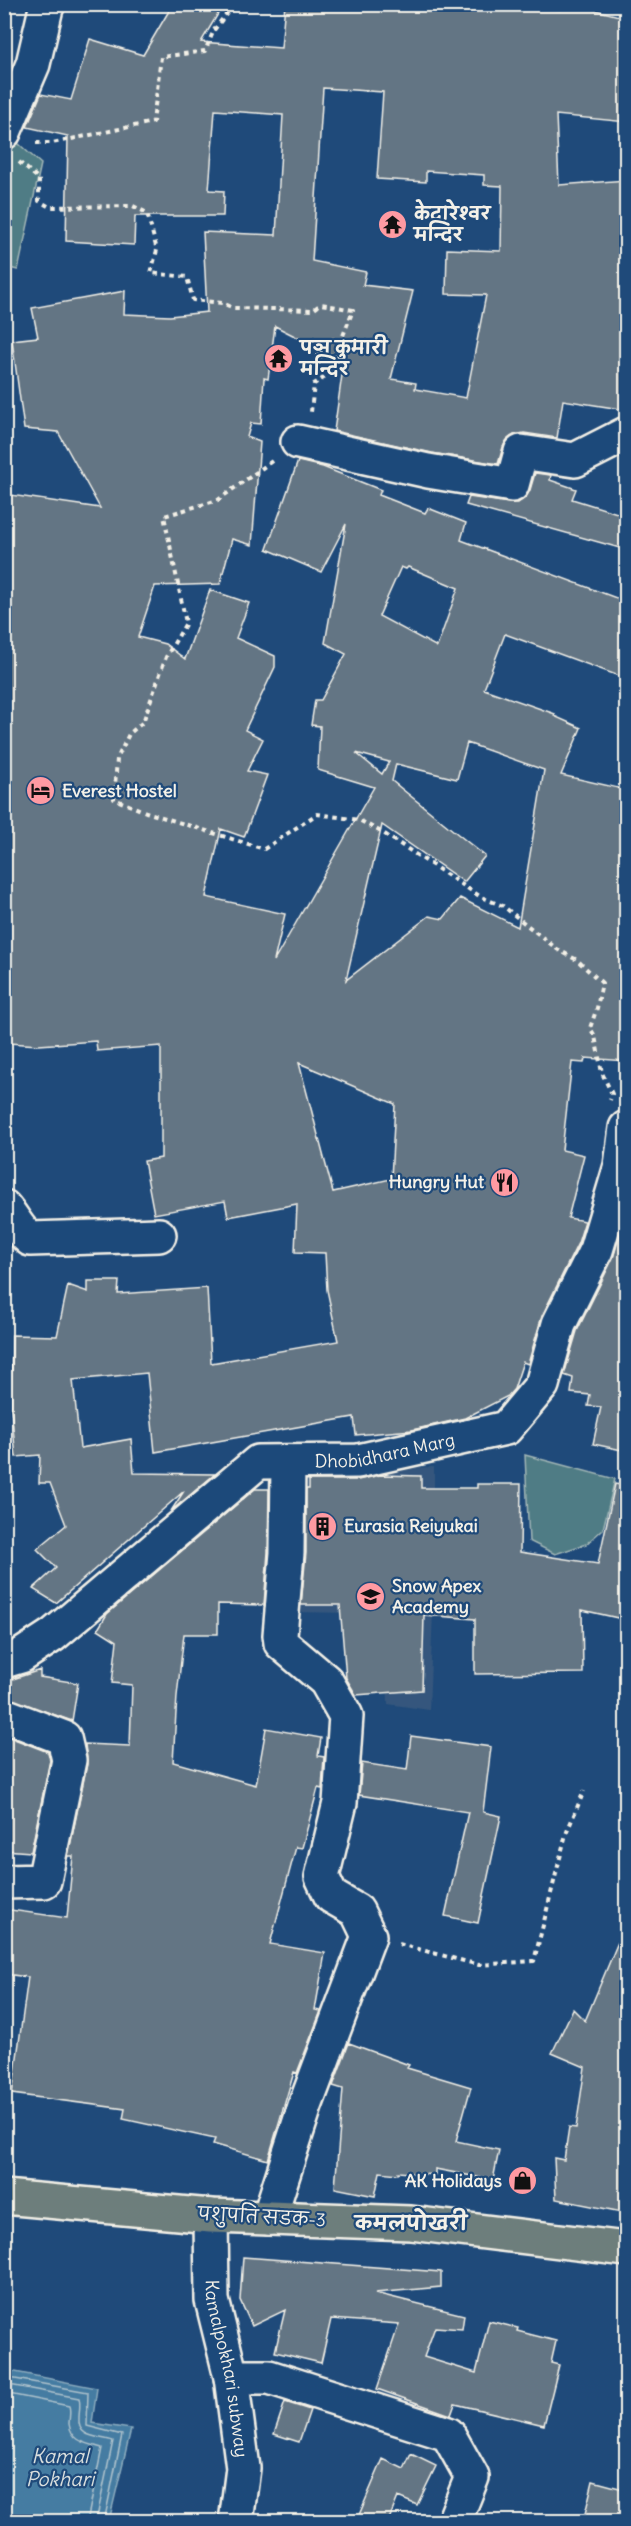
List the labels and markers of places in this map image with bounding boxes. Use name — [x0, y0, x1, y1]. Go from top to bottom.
place label: केदारेश्वर मन्दिर — [412, 199, 493, 246]
temple icon: केदारेश्वर मन्दिर — [377, 208, 409, 240]
place label: पञ्च कुमारी मन्दिर — [298, 333, 389, 380]
temple icon: पञ्च कुमारी मन्दिर — [263, 342, 295, 374]
hotel icon: Everest Hostel — [25, 775, 57, 807]
place label: Everest Hostel — [62, 779, 177, 802]
restaurant icon: Hungry Hut — [489, 1166, 521, 1198]
place label: Hungry Hut — [389, 1170, 485, 1193]
building icon: Eurasia Reiyukai — [307, 1510, 339, 1542]
place label: Eurasia Reiyukai — [344, 1514, 478, 1537]
place label: Snow Apex Academy — [392, 1574, 481, 1618]
school or university icon: Snow Apex Academy — [355, 1580, 387, 1612]
shop icon: AK Holidays — [507, 2165, 539, 2197]
place label: AK Holidays — [405, 2169, 502, 2192]

